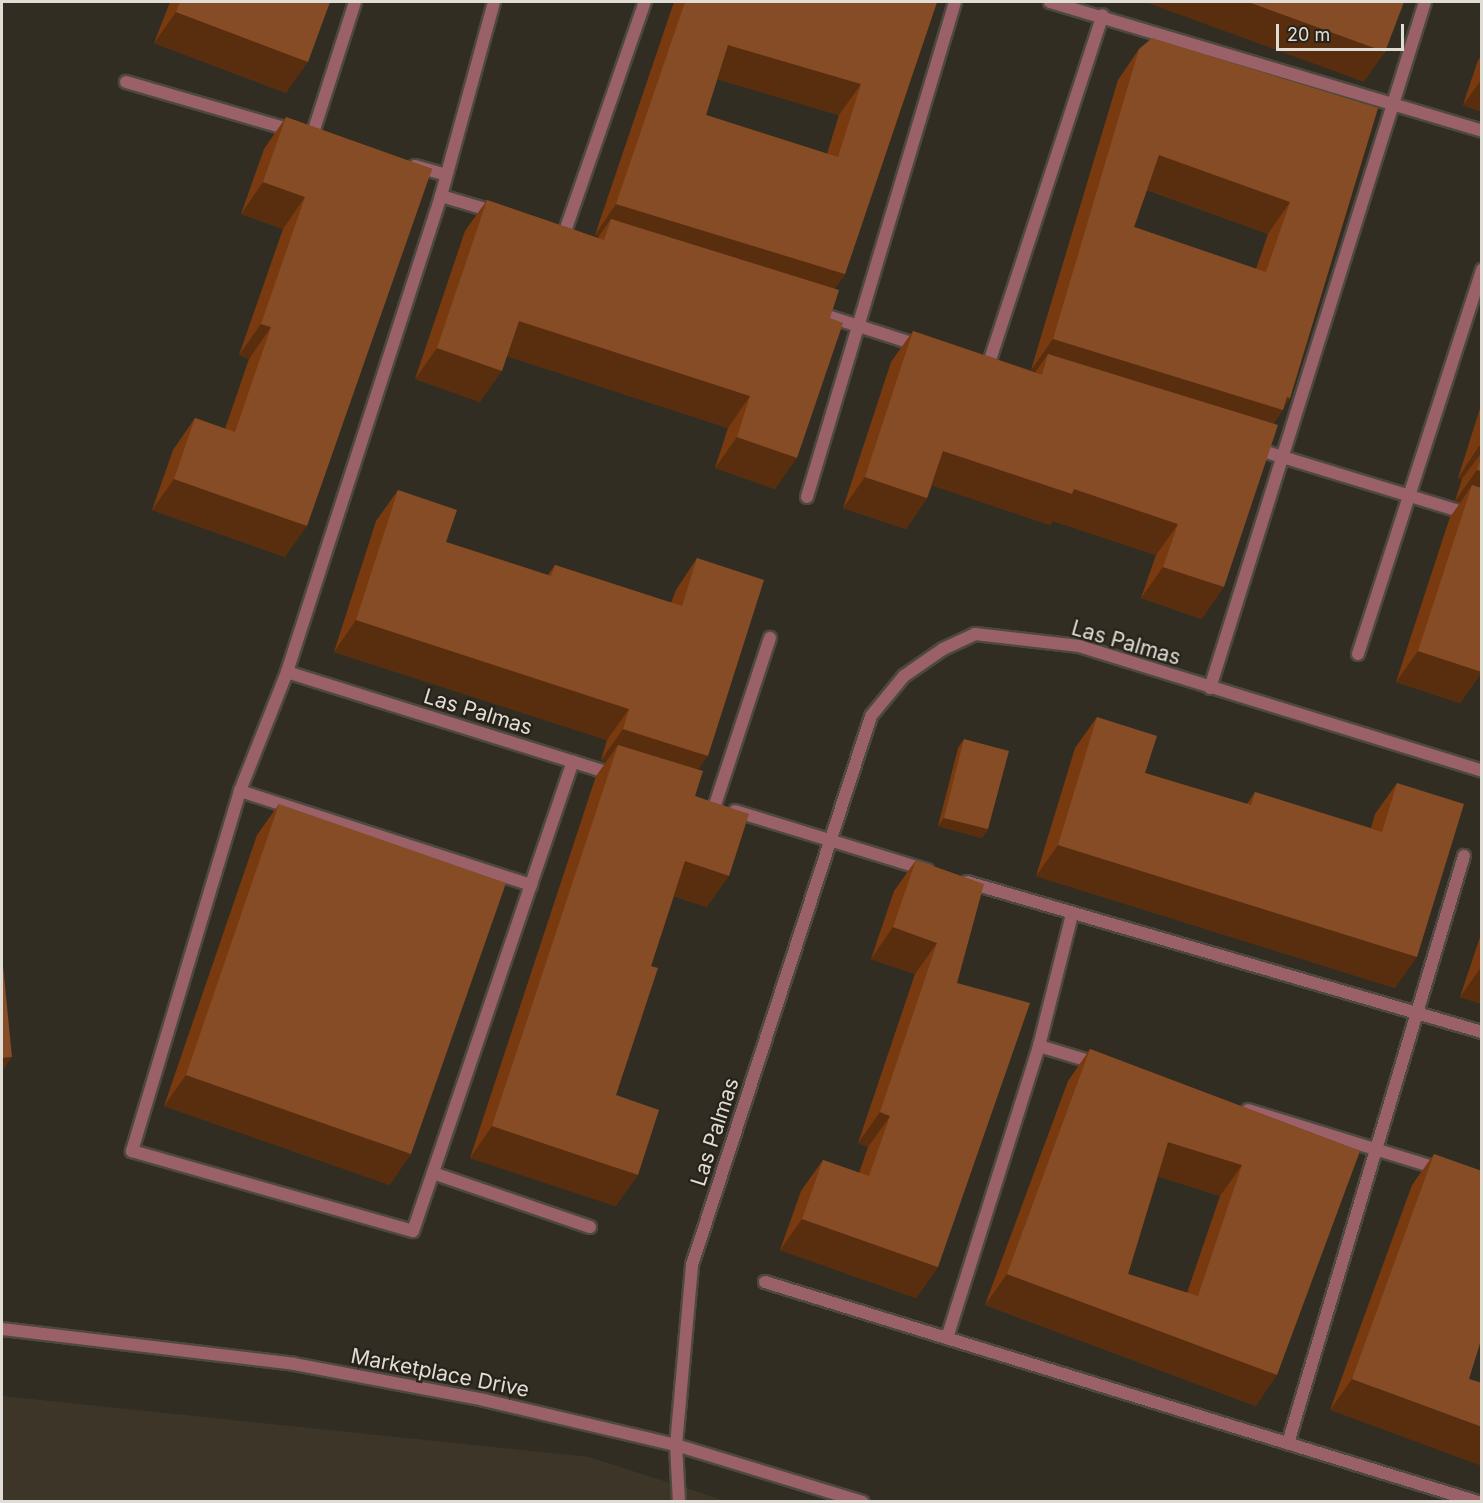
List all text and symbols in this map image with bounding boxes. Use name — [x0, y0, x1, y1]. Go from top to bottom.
scale bar — [1279, 12, 1406, 50]
text: 20 m — [1287, 24, 1330, 45]
street label: Las Palmas — [1069, 615, 1183, 671]
street label: Las Palmas — [421, 684, 535, 740]
street label: Las Palmas — [686, 1075, 744, 1189]
street label: Marketplace Drive — [349, 1343, 531, 1403]

